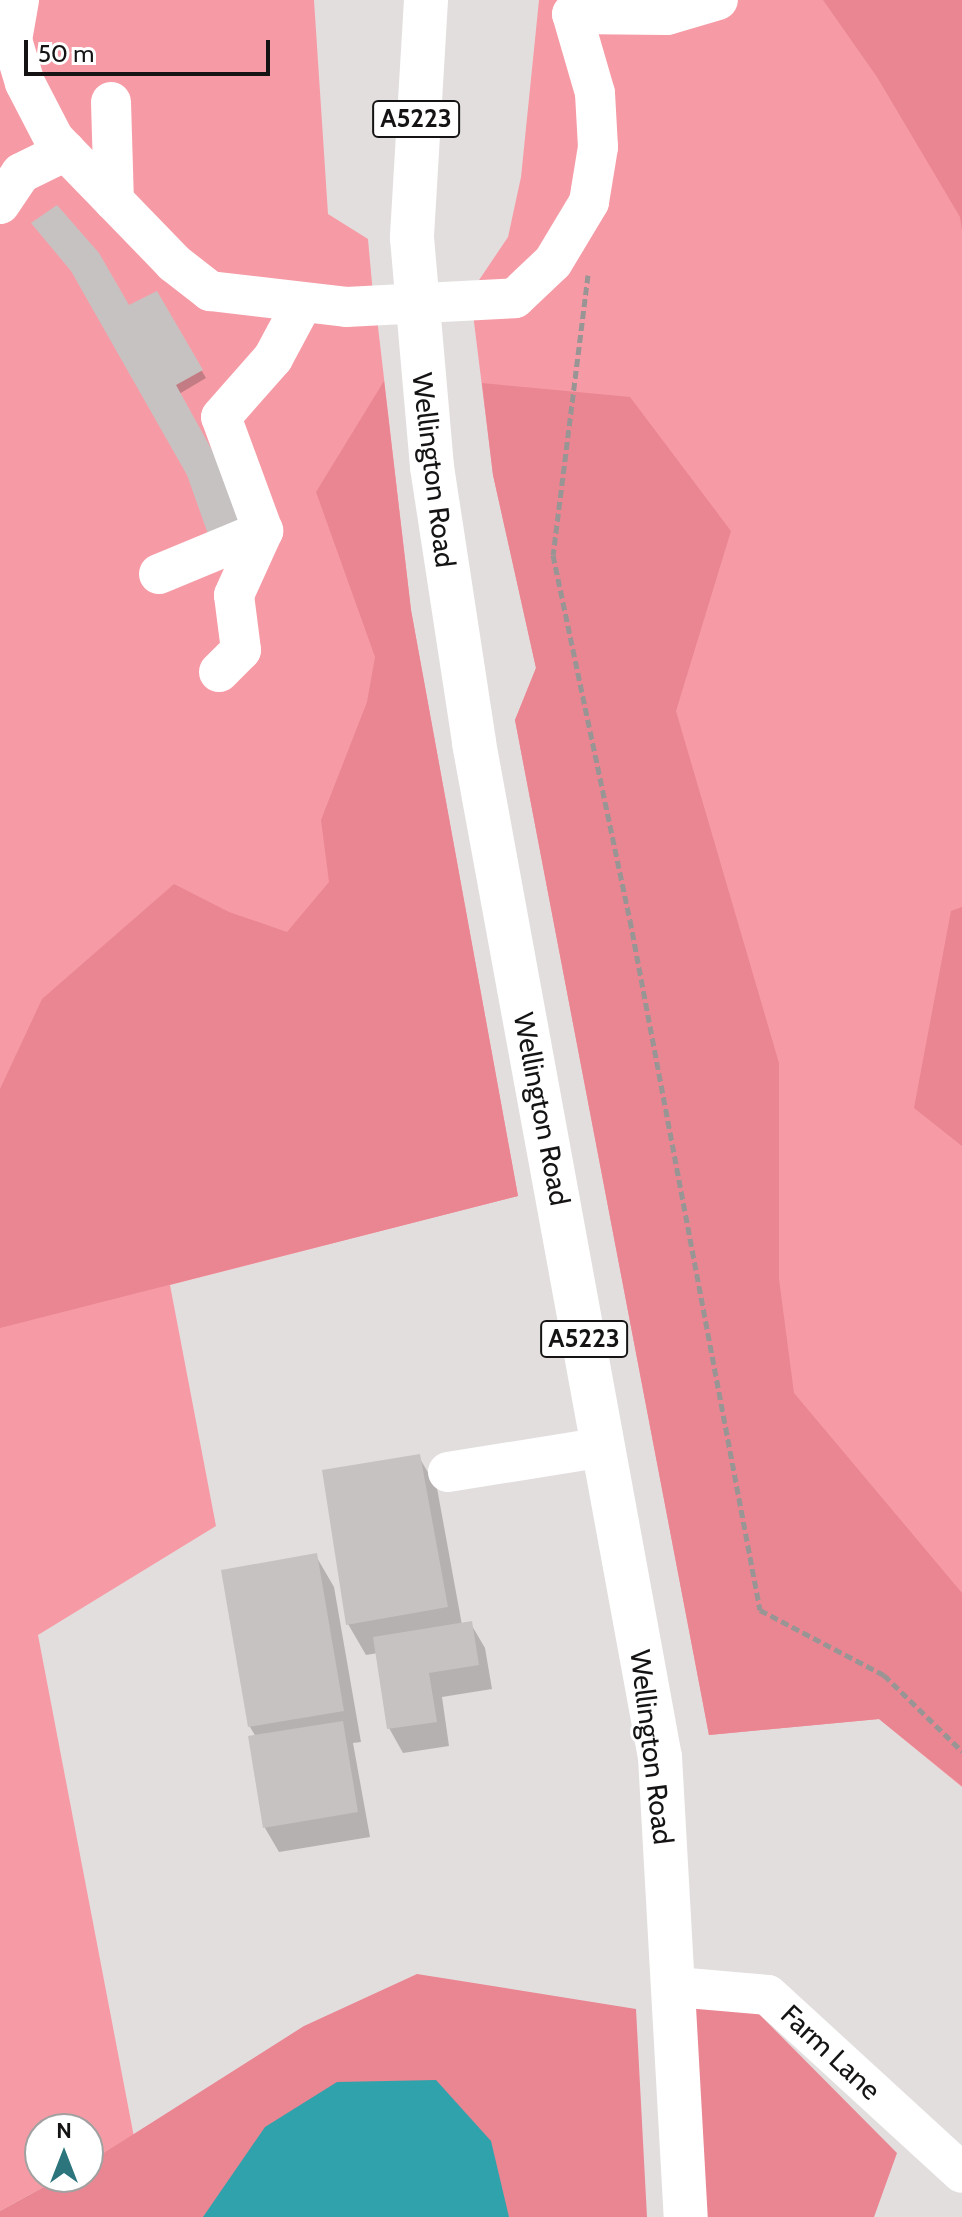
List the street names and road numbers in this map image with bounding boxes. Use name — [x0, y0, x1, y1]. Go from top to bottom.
road number: A5223 — [372, 97, 460, 141]
street label: Wellington Road — [405, 371, 463, 569]
street label: Wellington Road — [507, 1010, 577, 1208]
road number: A5223 — [540, 1317, 628, 1361]
street label: Wellington Road — [623, 1648, 681, 1846]
street label: Farm Lane — [774, 1998, 888, 2106]

